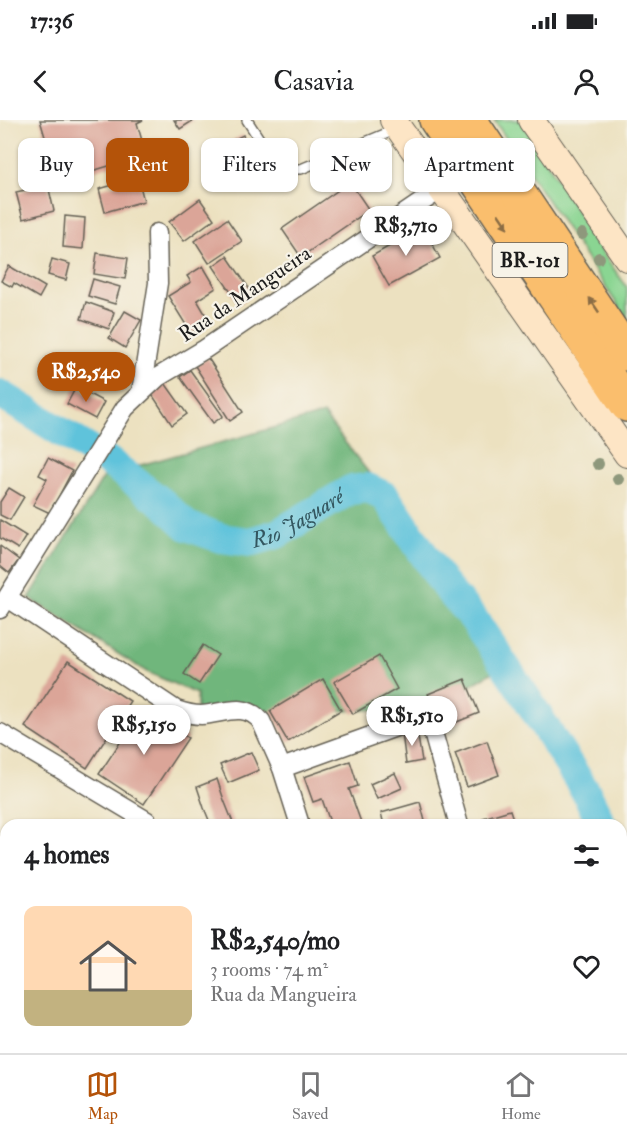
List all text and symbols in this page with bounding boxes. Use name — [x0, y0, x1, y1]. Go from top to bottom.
text: 17:36 — [30, 7, 73, 35]
icon: back — [24, 65, 57, 98]
text: Casavia — [273, 65, 354, 98]
icon: person — [570, 65, 603, 98]
chip: Buy — [18, 138, 94, 192]
chip: Rent — [106, 138, 189, 192]
chip: Filters — [201, 138, 298, 192]
chip: New — [310, 138, 392, 192]
chip: Apartment — [404, 138, 535, 192]
pin: R$3,710 — [351, 206, 461, 257]
text: R$3,710 — [374, 213, 438, 238]
one-way arrow — [497, 213, 508, 229]
street label: Rua da Mangueira — [174, 240, 317, 348]
road number: BR-101 — [492, 243, 568, 277]
one-way arrow — [589, 297, 600, 313]
pin: R$2,540 — [31, 352, 141, 403]
text: R$2,540 — [51, 359, 121, 384]
water label: Rio Jaguaré — [247, 481, 352, 555]
pin: R$1,510 — [357, 696, 467, 747]
text: R$1,510 — [380, 703, 444, 728]
pin: R$5,150 — [89, 705, 199, 756]
text: R$5,150 — [112, 712, 176, 737]
text: 4 homes — [24, 839, 110, 871]
icon: filters — [570, 839, 603, 872]
text: R$2,540/mo — [210, 925, 340, 957]
icon: home — [72, 930, 144, 1002]
icon: heart — [570, 950, 603, 983]
text: 3 rooms · 74 m² — [210, 957, 328, 982]
text: Rua da Mangueira — [210, 982, 357, 1007]
tab: Map — [86, 1068, 119, 1124]
tab: Saved — [292, 1068, 328, 1124]
tab: Home — [501, 1068, 541, 1124]

